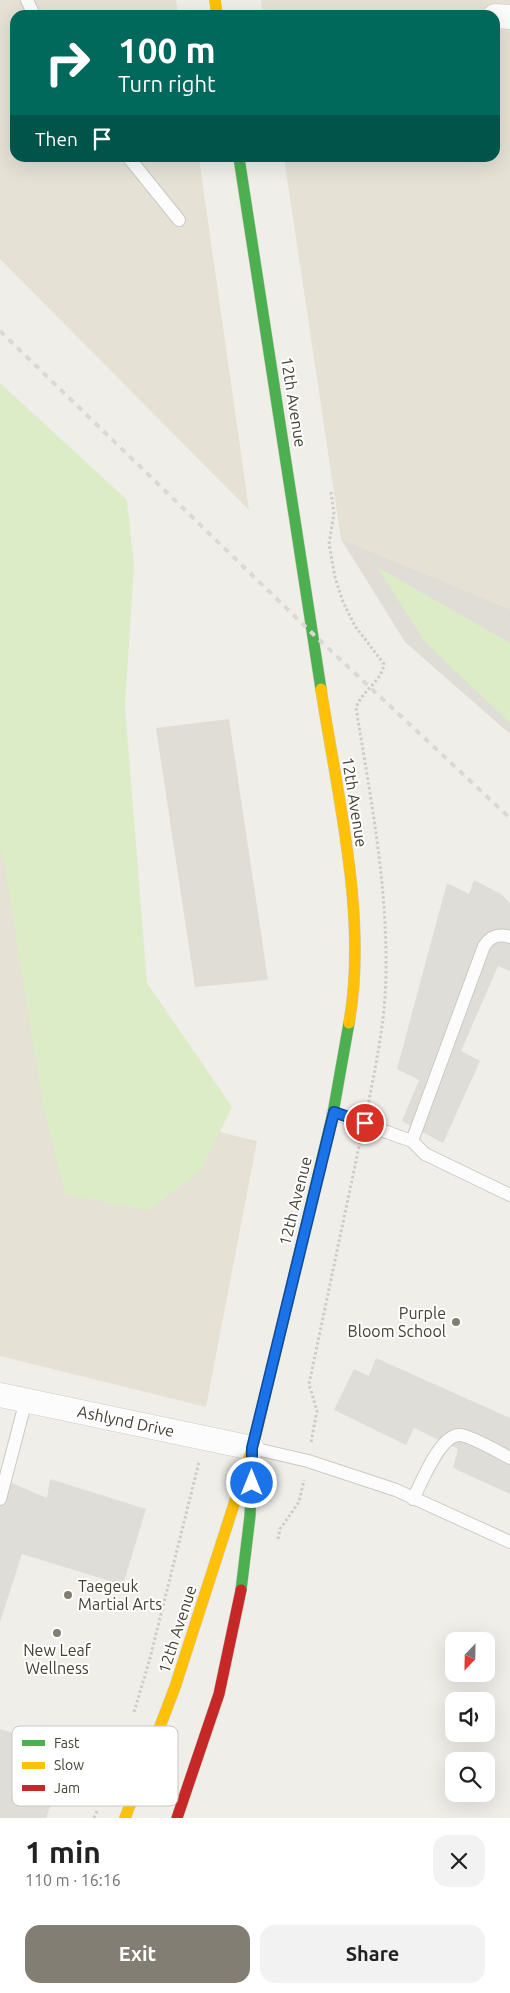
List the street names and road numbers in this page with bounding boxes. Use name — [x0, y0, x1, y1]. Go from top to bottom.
street label: 12th Avenue — [278, 356, 310, 448]
street label: 12th Avenue — [339, 756, 371, 848]
street label: 12th Avenue — [275, 1155, 315, 1247]
street label: Ashlynd Drive — [76, 1402, 176, 1440]
street label: 12th Avenue — [154, 1583, 200, 1675]

